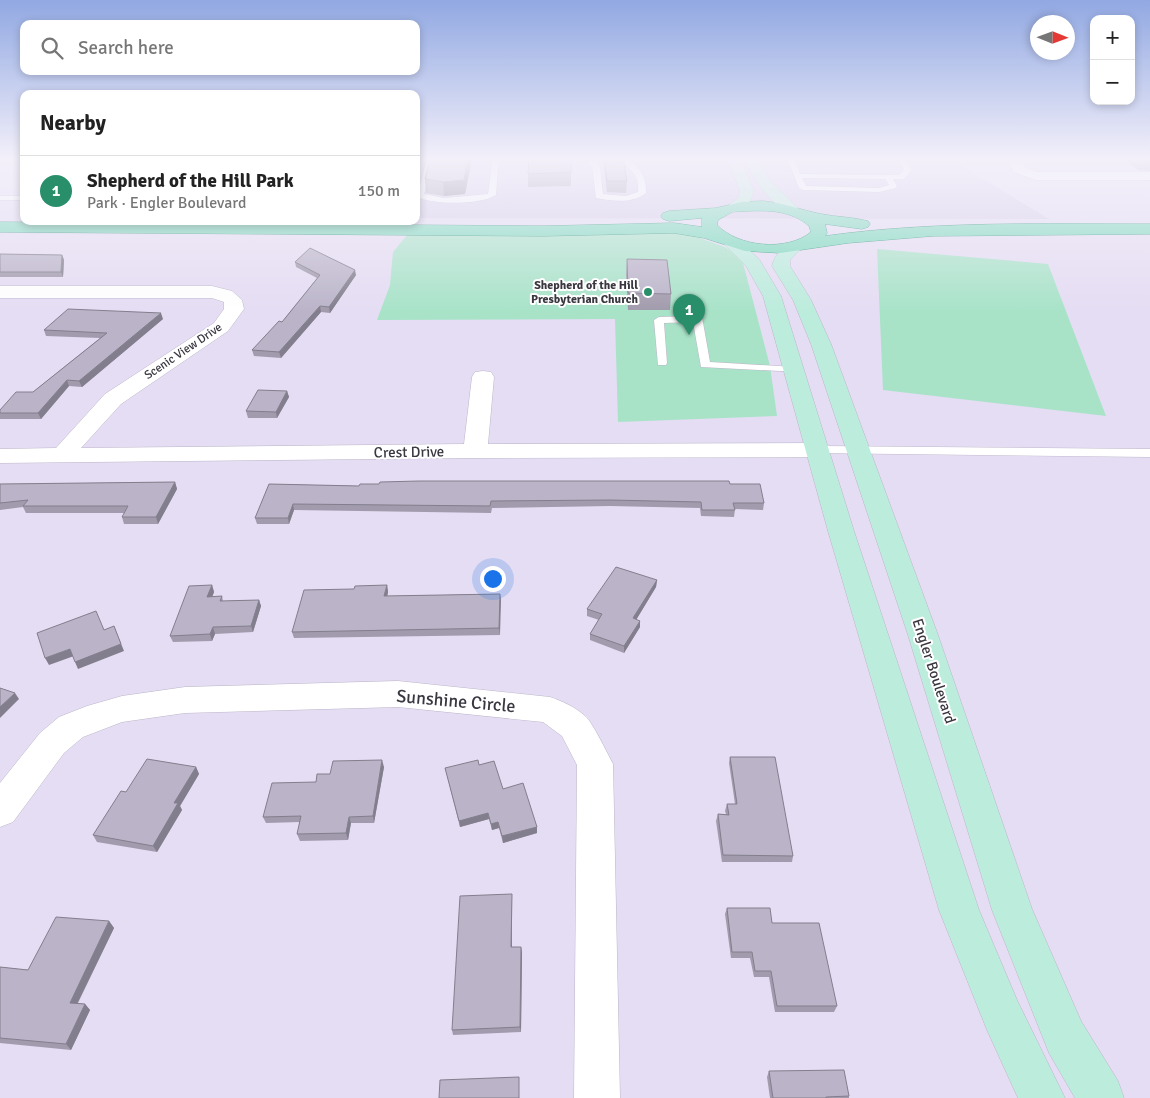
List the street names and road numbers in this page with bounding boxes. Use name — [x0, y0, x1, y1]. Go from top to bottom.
street label: Scenic View Drive — [142, 320, 225, 383]
street label: Crest Drive — [374, 442, 444, 462]
street label: Engler Boulevard — [909, 616, 960, 726]
street label: Sunshine Circle — [395, 685, 517, 717]

